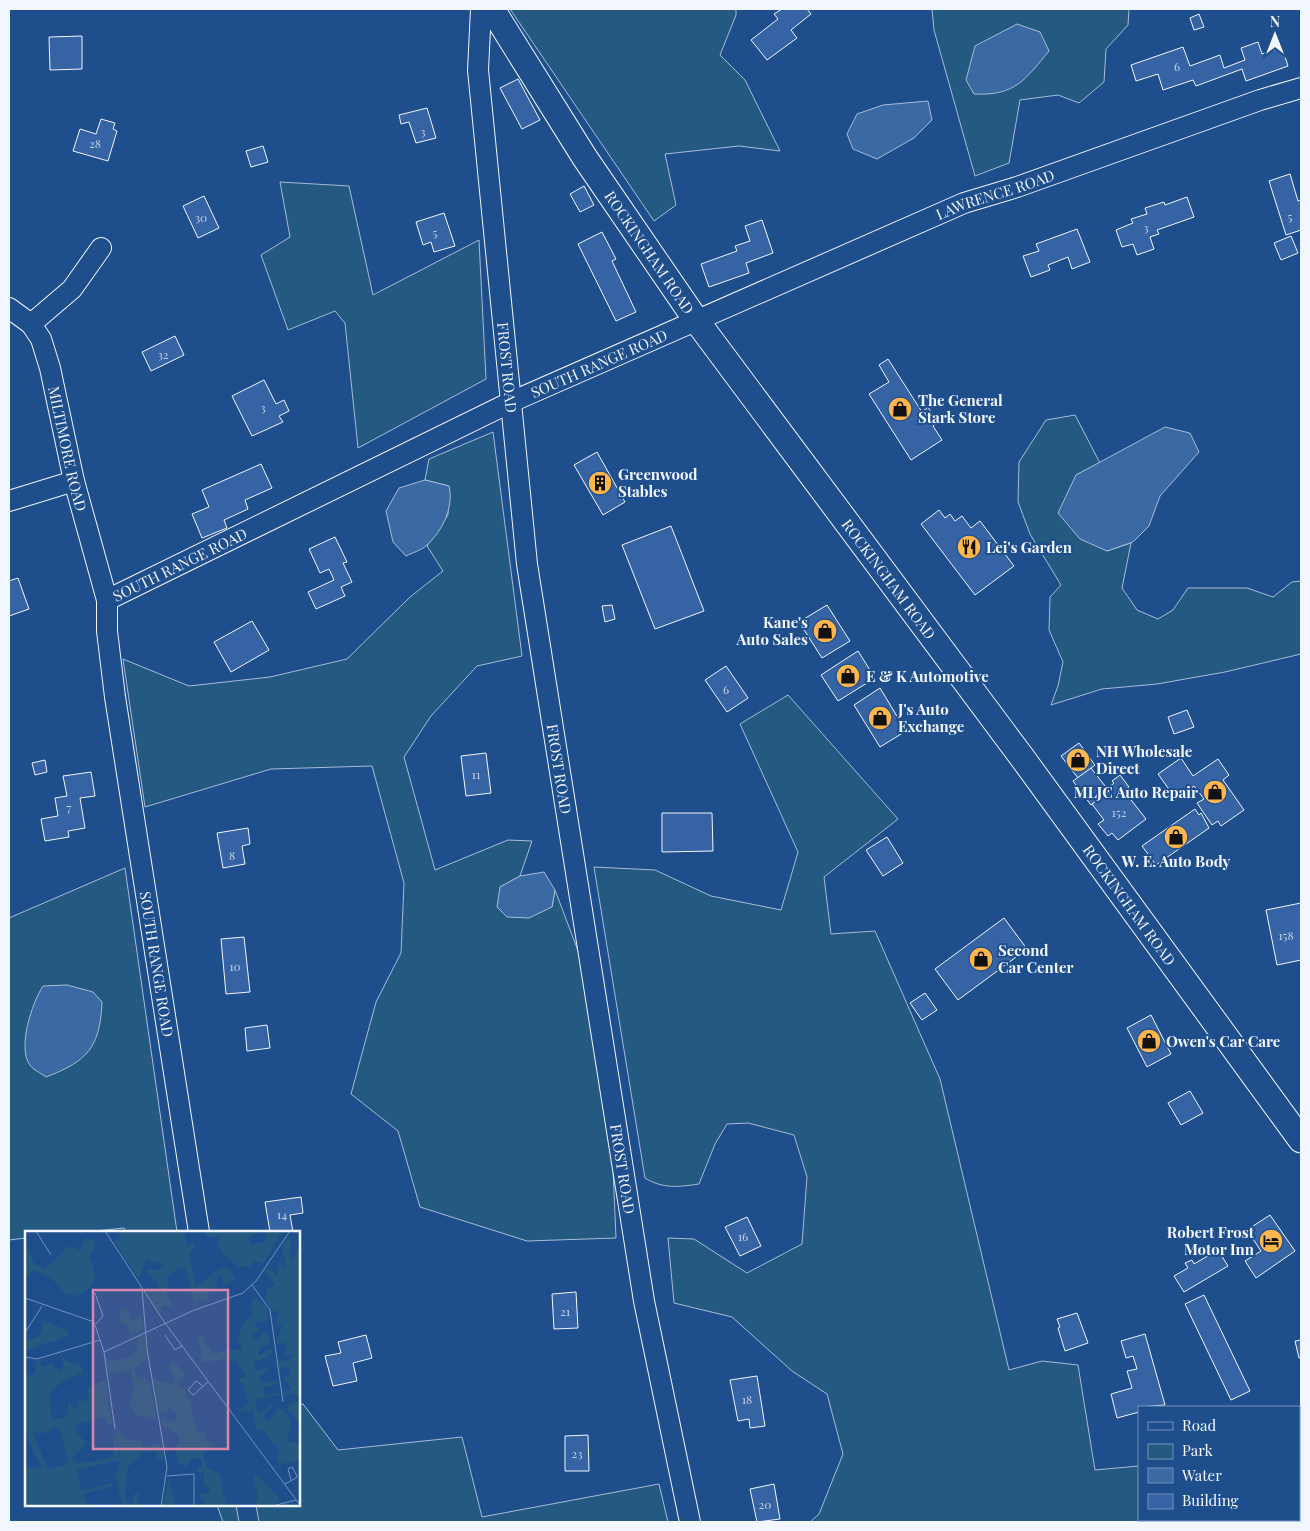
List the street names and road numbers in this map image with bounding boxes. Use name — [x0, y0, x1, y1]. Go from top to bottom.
street label: LAWRENCE ROAD — [933, 164, 1057, 224]
street label: ROCKINGHAM ROAD — [600, 187, 699, 318]
street label: FROST ROAD — [493, 321, 522, 414]
street label: SOUTH RANGE ROAD — [527, 325, 671, 402]
street label: MILTIMORE ROAD — [44, 384, 92, 513]
street label: ROCKINGHAM ROAD — [838, 515, 940, 643]
street label: SOUTH RANGE ROAD — [109, 523, 250, 606]
street label: FROST ROAD — [543, 722, 577, 816]
street label: ROCKINGHAM ROAD — [1079, 840, 1180, 969]
street label: SOUTH RANGE ROAD — [136, 890, 178, 1038]
street label: FROST ROAD — [606, 1122, 640, 1216]

